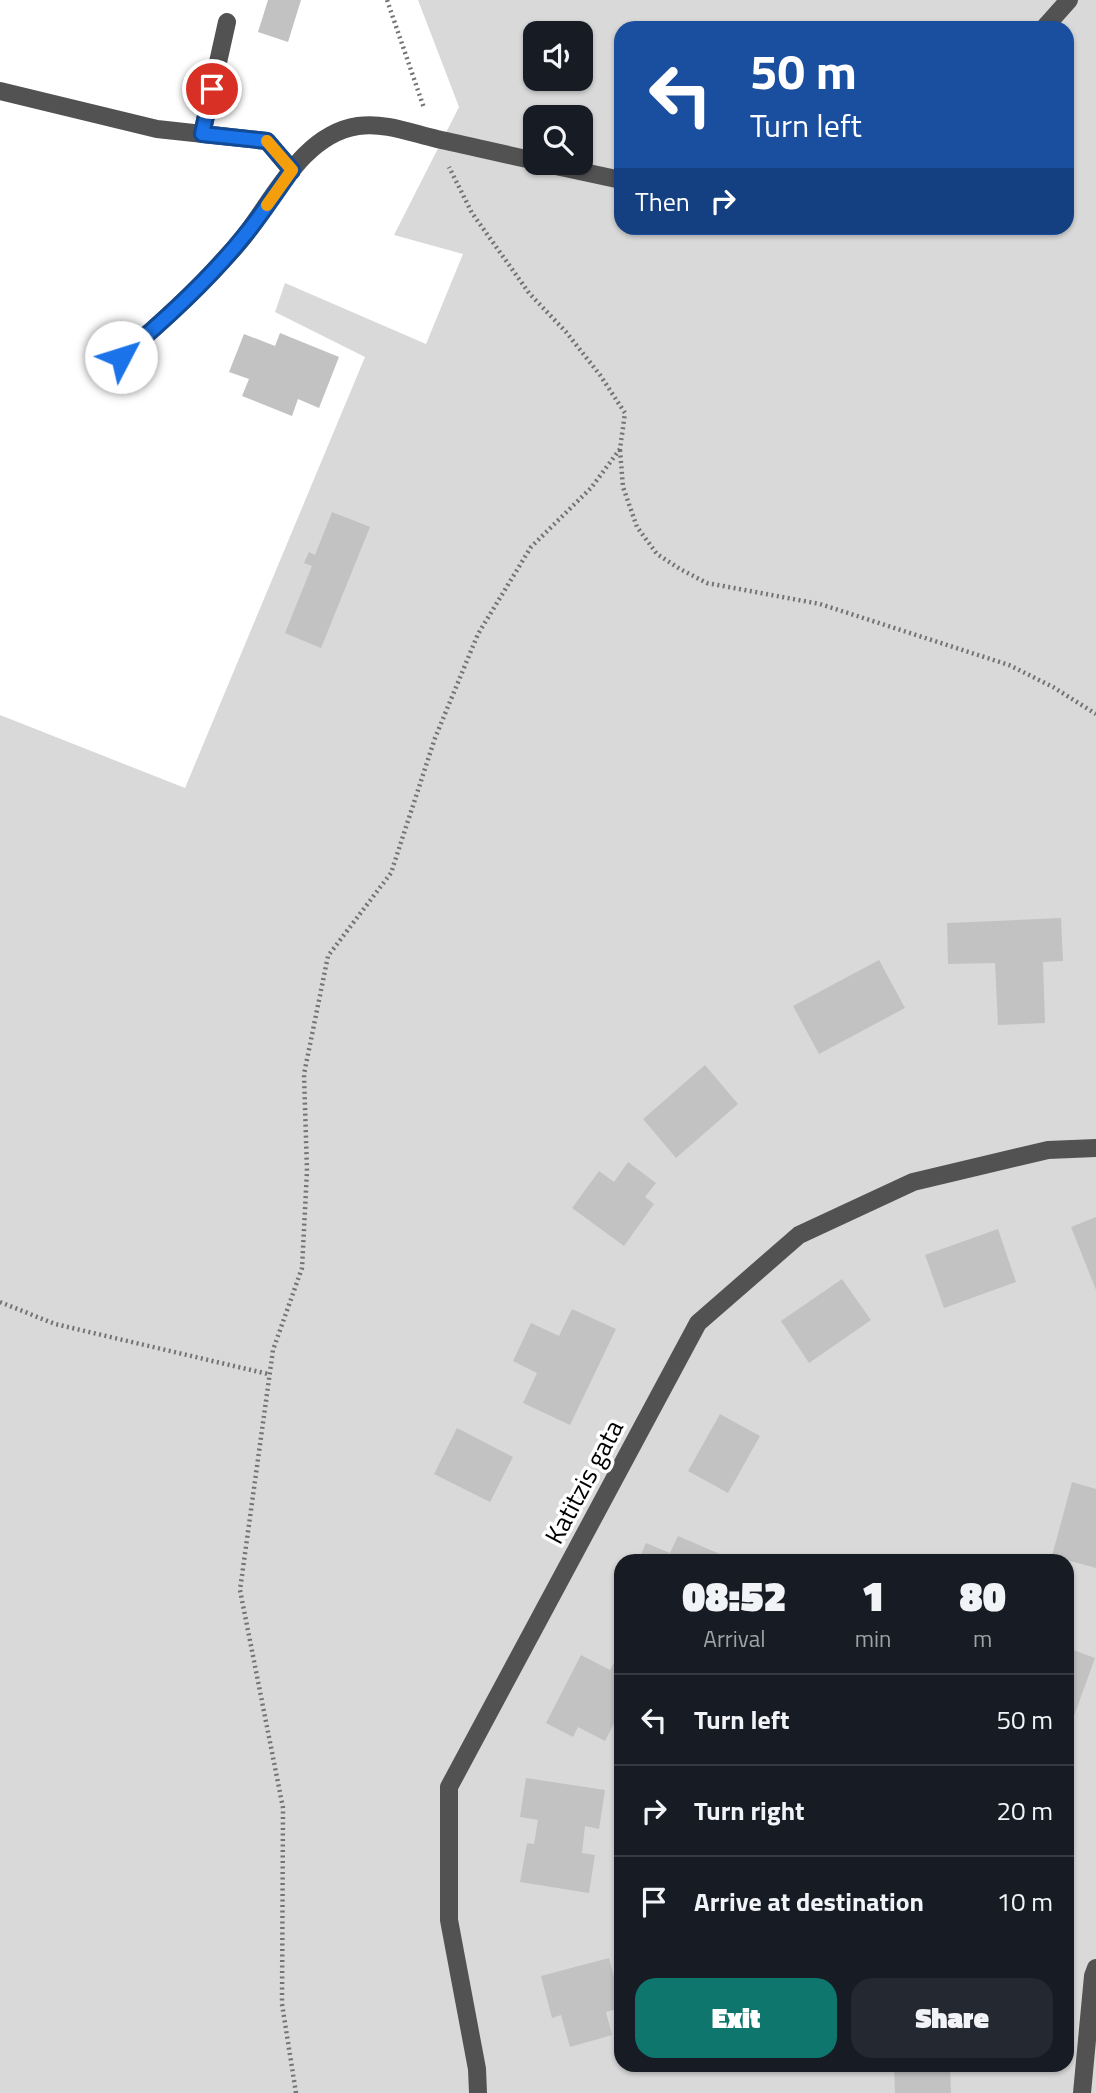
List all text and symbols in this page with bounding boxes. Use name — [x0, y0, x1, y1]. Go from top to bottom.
map controls — [523, 21, 593, 175]
button: sound — [523, 21, 593, 91]
text: 50 m — [750, 33, 857, 108]
icon: left — [635, 49, 726, 140]
pin — [182, 59, 242, 119]
icon: arrive — [193, 70, 231, 108]
text: Turn left — [750, 101, 862, 149]
button: search — [523, 105, 593, 175]
text: Then — [635, 182, 690, 221]
icon: right — [704, 182, 742, 220]
position arrow — [84, 320, 158, 394]
street label: Katitzis gata — [534, 1413, 633, 1551]
text: 08:52 — [682, 1563, 787, 1627]
text: 1 — [862, 1563, 885, 1627]
text: 80 — [960, 1563, 1006, 1627]
text: Arrival — [703, 1621, 766, 1656]
text: min — [855, 1621, 891, 1656]
text: m — [973, 1621, 992, 1656]
text: Turn left — [694, 1700, 789, 1739]
text: 50 m — [996, 1700, 1053, 1739]
icon: left — [635, 1701, 673, 1739]
text: Turn right — [694, 1791, 805, 1830]
text: 20 m — [996, 1791, 1053, 1830]
icon: right — [635, 1792, 673, 1830]
text: Arrive at destination — [694, 1882, 924, 1921]
text: 10 m — [996, 1882, 1053, 1921]
icon: arrive — [635, 1883, 673, 1921]
button: Exit — [635, 1978, 837, 2058]
button: Share — [851, 1978, 1053, 2058]

